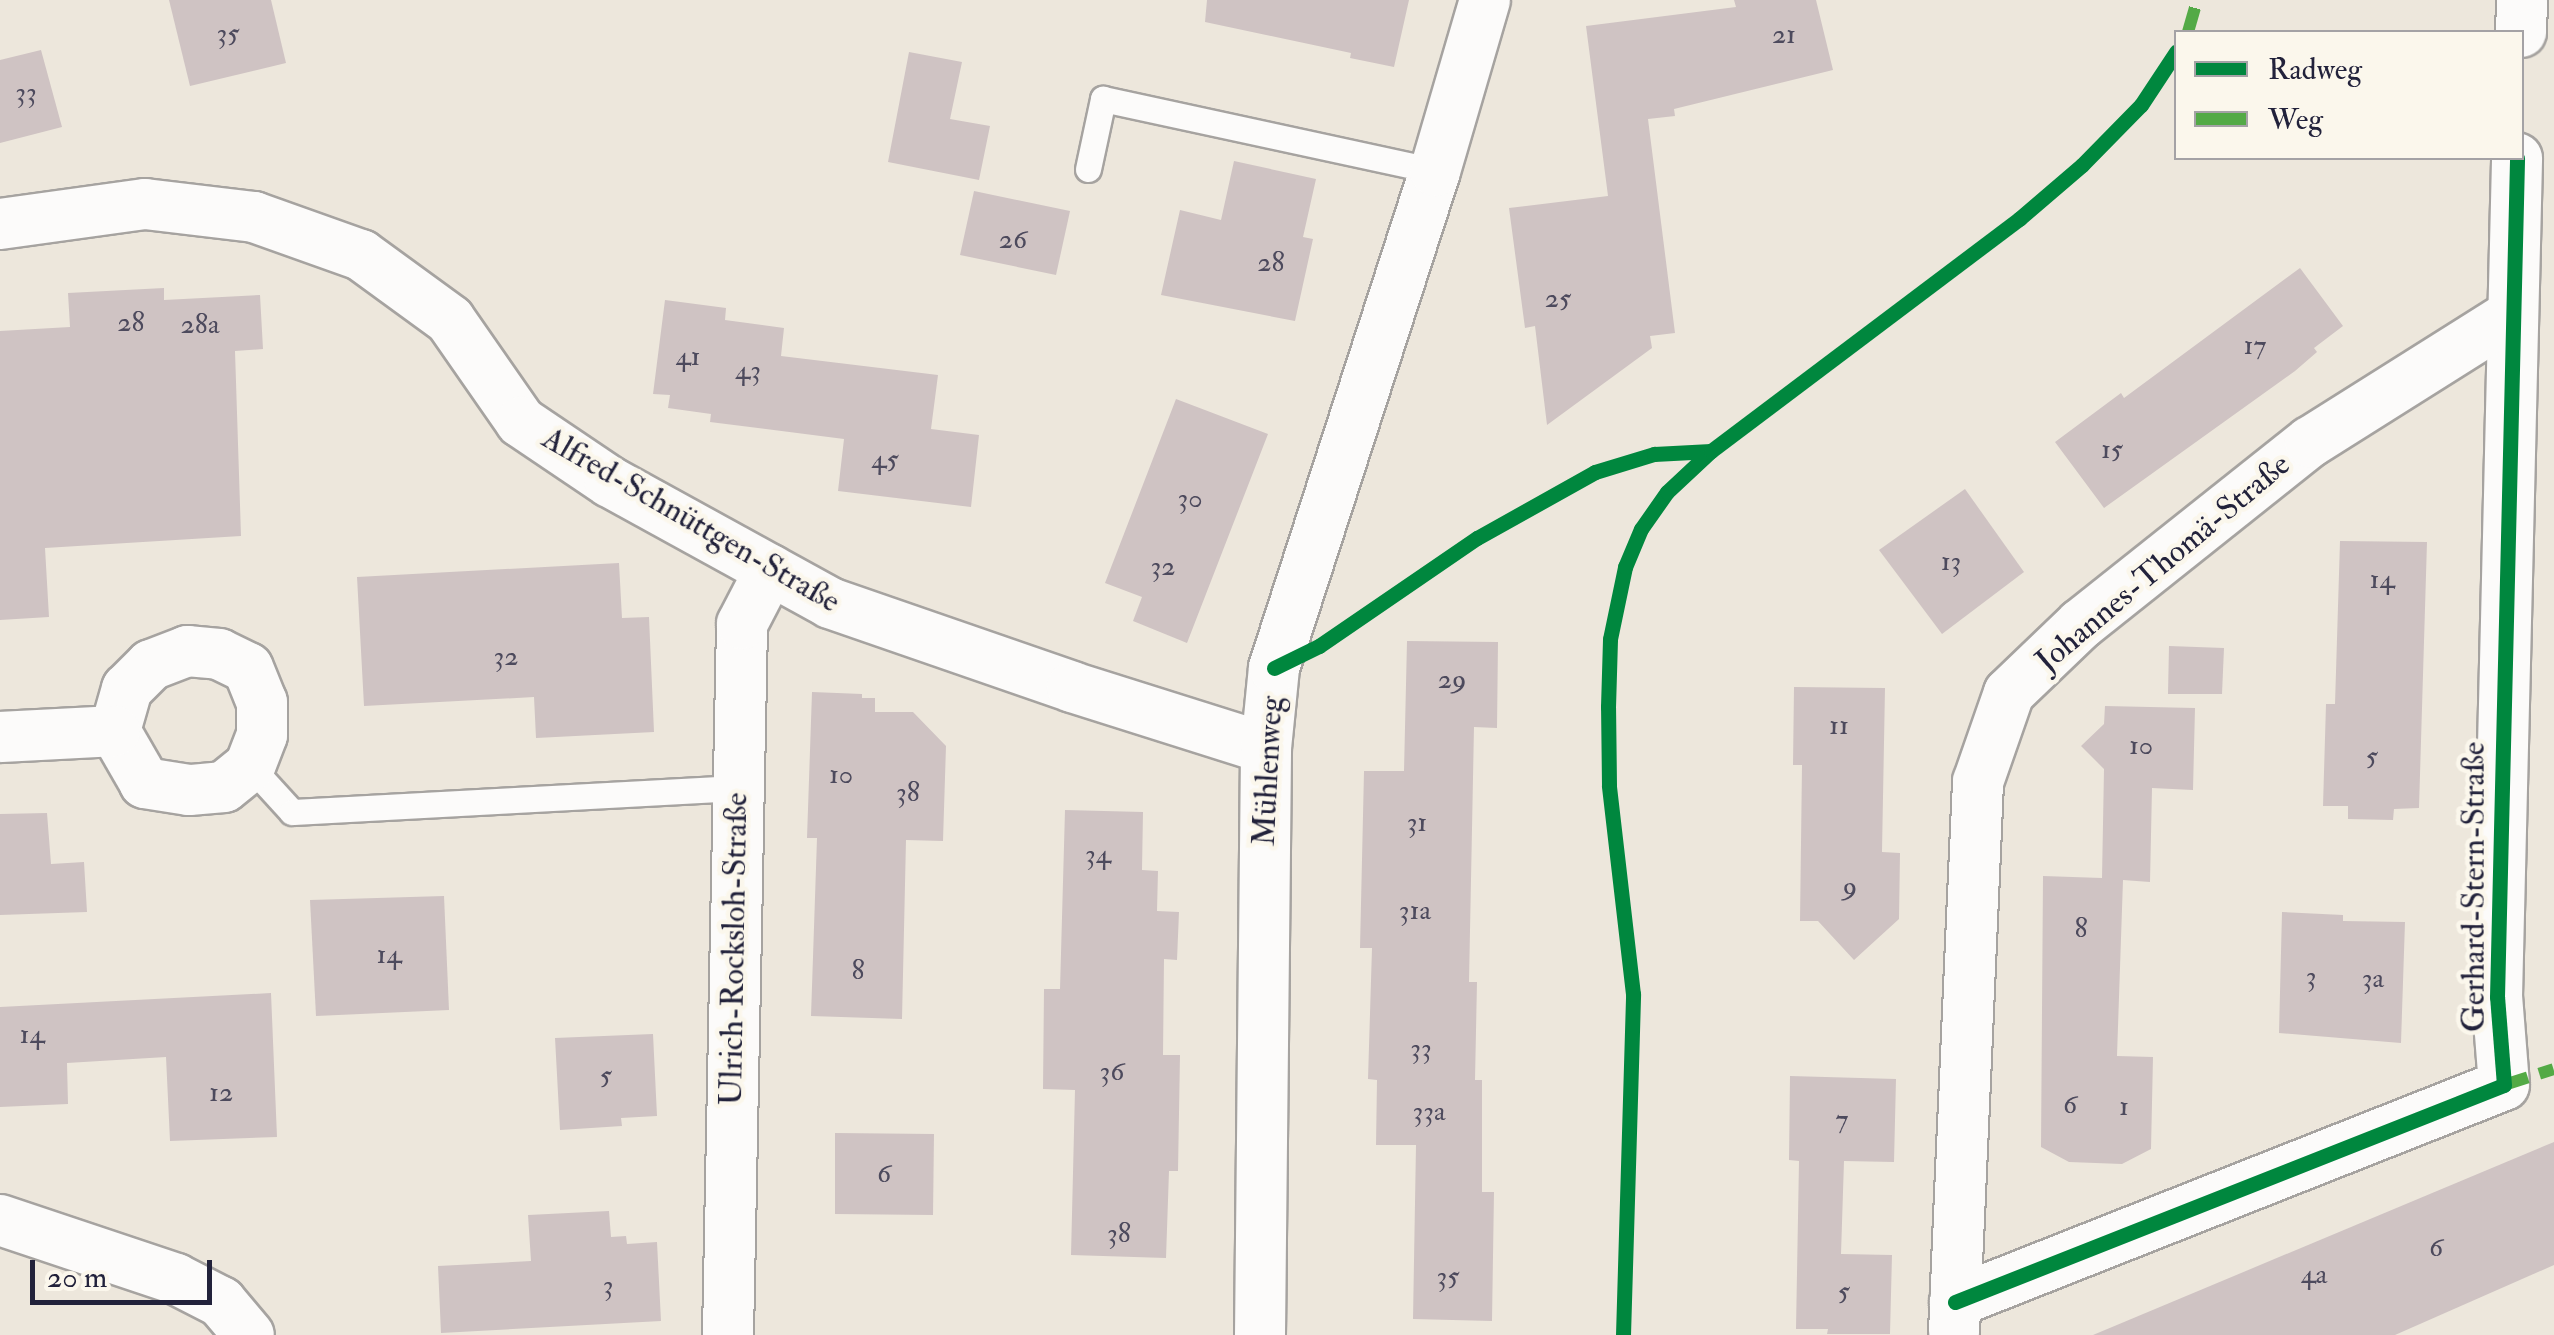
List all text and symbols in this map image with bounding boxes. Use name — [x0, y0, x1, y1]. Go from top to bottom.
house number: 35 — [216, 17, 240, 51]
house number: 21 — [1772, 18, 1796, 52]
legend — [2174, 30, 2524, 160]
text: Radweg — [2268, 51, 2362, 88]
house number: 33 — [15, 76, 37, 110]
text: Weg — [2268, 101, 2323, 138]
house number: 26 — [999, 223, 1027, 257]
house number: 28 — [1257, 246, 1285, 280]
house number: 25 — [1545, 282, 1571, 316]
house number: 28 — [117, 306, 145, 340]
house number: 28a — [181, 308, 219, 342]
house number: 17 — [2244, 329, 2266, 363]
house number: 41 — [675, 340, 701, 374]
house number: 43 — [735, 354, 761, 388]
street label: Alfred-Schnüttgen-Straße — [535, 419, 847, 621]
house number: 15 — [2101, 433, 2123, 467]
house number: 45 — [871, 443, 899, 477]
street label: Johannes-Thomä-Straße — [2028, 446, 2298, 680]
house number: 30 — [1177, 482, 1203, 516]
house number: 13 — [1941, 545, 1961, 579]
house number: 32 — [1151, 550, 1175, 584]
house number: 14 — [2369, 563, 2395, 597]
house number: 32 — [494, 640, 518, 674]
house number: 29 — [1438, 663, 1466, 697]
street label: Mühlenweg — [1245, 695, 1291, 847]
house number: 11 — [1829, 709, 1849, 743]
house number: 10 — [2129, 729, 2153, 763]
house number: 5 — [2366, 740, 2378, 774]
street label: Gerhard-Stern-Straße — [2455, 742, 2493, 1032]
house number: 10 — [829, 758, 853, 792]
house number: 38 — [896, 776, 920, 810]
street label: Ulrich-Rocksloh-Straße — [712, 792, 756, 1106]
house number: 31 — [1407, 806, 1427, 840]
house number: 34 — [1085, 838, 1111, 872]
house number: 9 — [1843, 870, 1857, 904]
house number: 31a — [1399, 894, 1431, 928]
house number: 8 — [2074, 912, 2088, 946]
house number: 14 — [376, 938, 402, 972]
house number: 8 — [851, 954, 865, 988]
house number: 3 — [2306, 960, 2316, 994]
house number: 3a — [2362, 962, 2384, 996]
house number: 14 — [19, 1018, 45, 1052]
house number: 33 — [1410, 1032, 1432, 1066]
house number: 36 — [1100, 1055, 1124, 1089]
house number: 5 — [600, 1059, 612, 1093]
house number: 12 — [209, 1076, 233, 1110]
house number: 6 — [2063, 1088, 2077, 1122]
house number: 1 — [2119, 1090, 2129, 1124]
house number: 33a — [1412, 1095, 1446, 1129]
house number: 7 — [1836, 1103, 1848, 1137]
house number: 6 — [877, 1157, 891, 1191]
house number: 38 — [1107, 1217, 1131, 1251]
house number: 6 — [2429, 1231, 2443, 1265]
scale bar — [35, 1240, 218, 1302]
house number: 4a — [2301, 1258, 2327, 1292]
text: 20 m — [47, 1259, 107, 1296]
house number: 35 — [1436, 1260, 1460, 1294]
house number: 3 — [603, 1269, 613, 1303]
house number: 5 — [1838, 1275, 1850, 1309]

